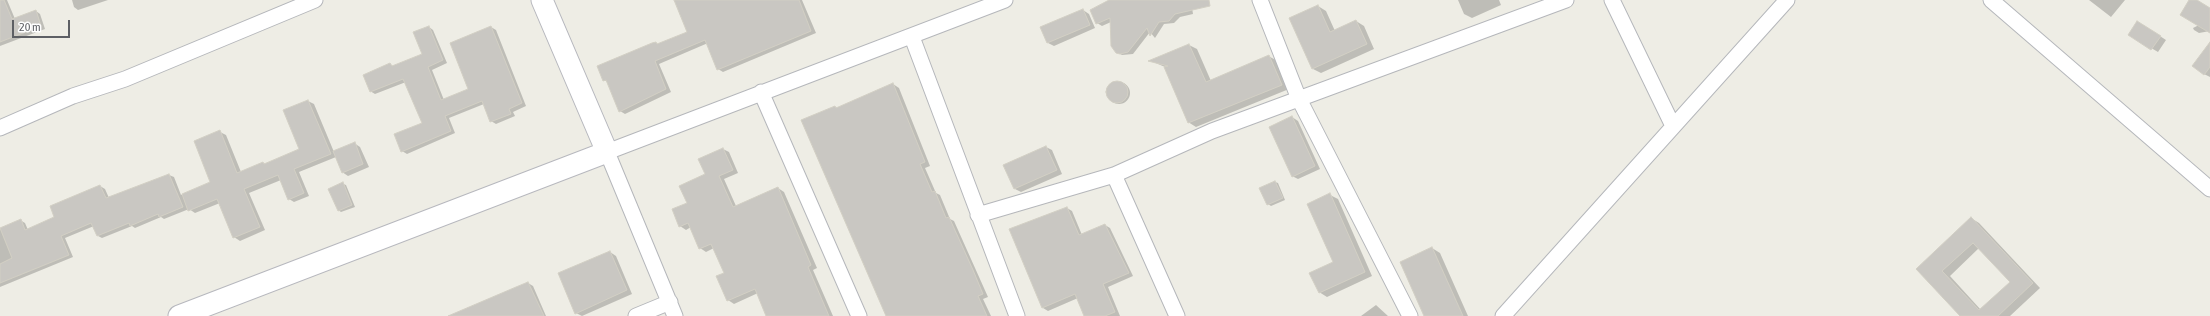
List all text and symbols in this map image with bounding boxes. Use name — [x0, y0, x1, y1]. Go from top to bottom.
scale bar — [14, 12, 72, 38]
text: 20 m — [19, 20, 41, 34]

